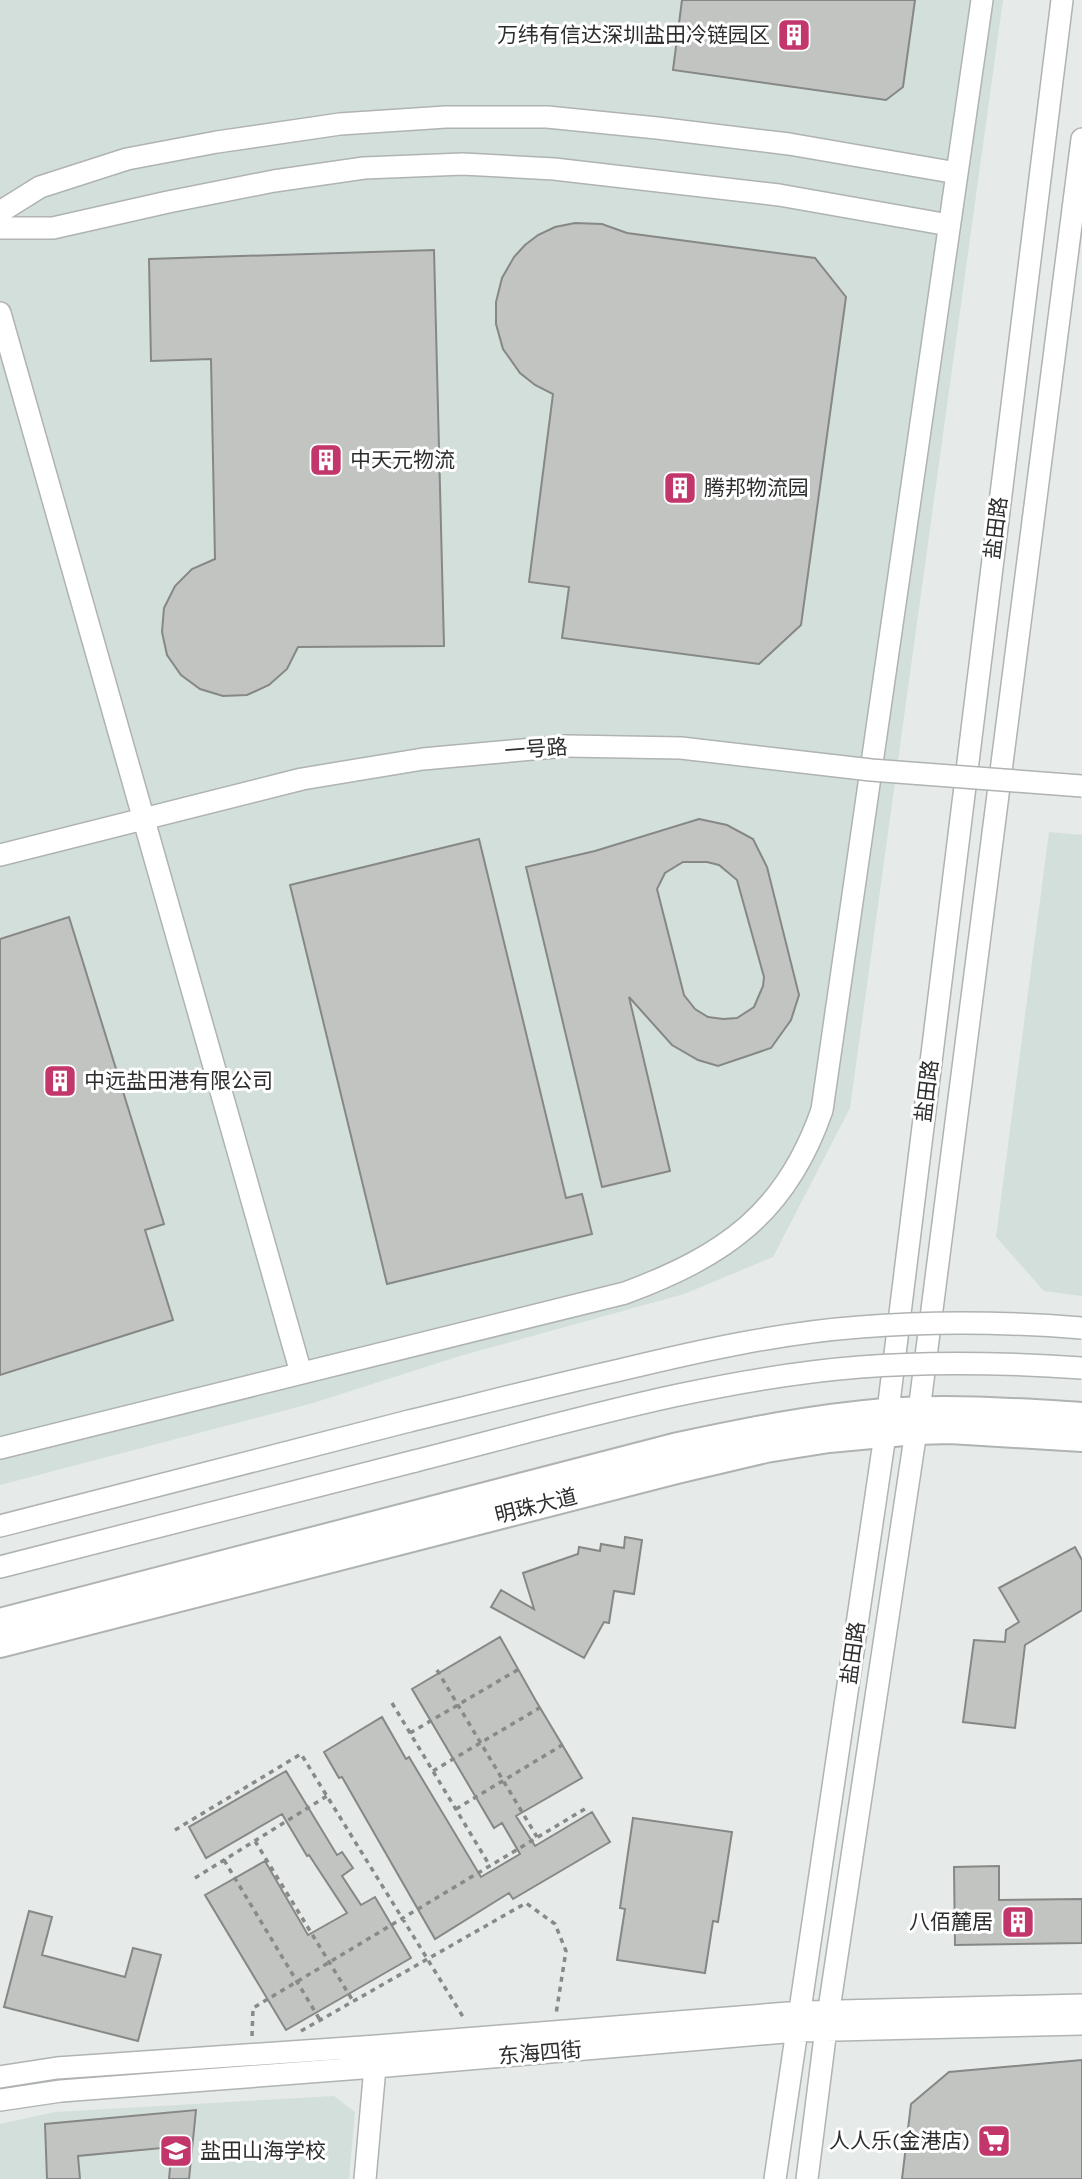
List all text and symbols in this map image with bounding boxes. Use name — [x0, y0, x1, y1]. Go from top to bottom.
building icon: 万纬有信达深圳盐田冷链园区 — [775, 16, 813, 54]
place label: 万纬有信达深圳盐田冷链园区 — [497, 23, 770, 47]
building icon: 中天元物流 — [307, 441, 345, 479]
place label: 中天元物流 — [350, 448, 455, 472]
building icon: 腾邦物流园 — [661, 469, 699, 507]
place label: 腾邦物流园 — [704, 476, 809, 500]
street label: 盐田路 — [980, 495, 1012, 561]
street label: 一号路 — [504, 735, 568, 763]
street label: 盐田路 — [911, 1058, 943, 1124]
building icon: 中远盐田港有限公司 — [41, 1062, 79, 1100]
place label: 中远盐田港有限公司 — [84, 1069, 273, 1093]
street label: 明珠大道 — [492, 1484, 580, 1528]
street label: 盐田路 — [837, 1620, 869, 1686]
building icon: 八佰麓居 — [999, 1903, 1037, 1941]
place label: 八佰麓居 — [909, 1910, 993, 1934]
street label: 东海四街 — [497, 2037, 583, 2069]
supermarket icon: 人人乐(金港店) — [975, 2122, 1013, 2160]
place label: 人人乐(金港店) — [829, 2129, 970, 2153]
school or university icon: 盐田山海学校 — [157, 2132, 195, 2170]
place label: 盐田山海学校 — [200, 2139, 326, 2163]

